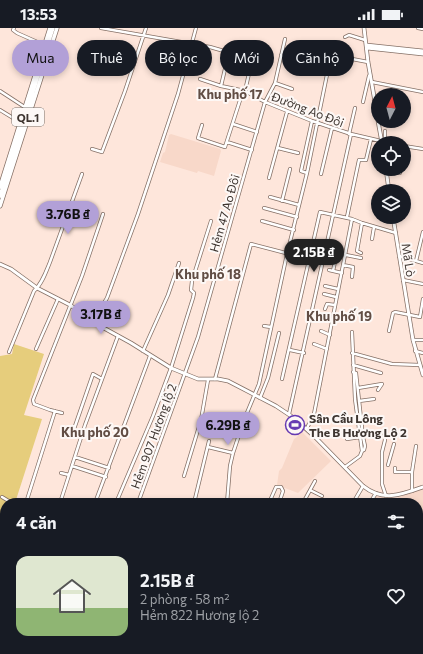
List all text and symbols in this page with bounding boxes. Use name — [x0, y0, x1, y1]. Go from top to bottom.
text: 13:53 — [20, 5, 57, 23]
chip: Mua — [12, 40, 69, 76]
chip: Thuê — [77, 40, 137, 76]
chip: Bộ lọc — [145, 40, 212, 76]
chip: Mới — [220, 40, 274, 76]
chip: Căn hộ — [282, 40, 354, 76]
district label: Khu phố 17 — [198, 86, 263, 102]
street label: Đường Ao Đôi — [269, 88, 346, 129]
north arrow — [371, 88, 411, 128]
map controls — [371, 88, 411, 224]
road number: QL.1 — [12, 108, 44, 126]
button: locate — [371, 136, 411, 176]
street label: Hẻm 47 Ao Đôi — [206, 172, 242, 254]
button: layers — [371, 184, 411, 224]
pin: 3.76B ₫ — [31, 201, 105, 235]
text: 3.76B ₫ — [46, 206, 90, 222]
pin: 2.15B ₫ — [277, 239, 351, 273]
street label: Mã Lò — [399, 242, 419, 278]
text: 2.15B ₫ — [293, 244, 335, 260]
district label: Khu phố 18 — [175, 266, 241, 282]
pin: 3.17B ₫ — [64, 301, 138, 335]
text: 3.17B ₫ — [80, 306, 122, 322]
district label: Khu phố 19 — [306, 308, 372, 324]
street label: Hẻm 907 Hương lộ 2 — [127, 381, 179, 490]
place label: Sân Cầu Lông The B Hương Lộ 2 — [309, 411, 407, 440]
pin: 6.29B ₫ — [191, 412, 265, 446]
sports icon: Sân Cầu Lông The B Hương Lộ 2 — [284, 414, 306, 436]
text: 6.29B ₫ — [205, 417, 251, 433]
district label: Khu phố 20 — [61, 424, 129, 440]
icon: filters — [385, 511, 407, 533]
text: 4 căn — [16, 512, 57, 533]
text: 2.15B ₫ — [140, 570, 195, 591]
icon: home — [48, 572, 96, 620]
icon: heart — [385, 585, 407, 607]
text: 2 phòng · 58 m² — [140, 591, 230, 607]
text: Hẻm 822 Hương lộ 2 — [140, 607, 259, 623]

